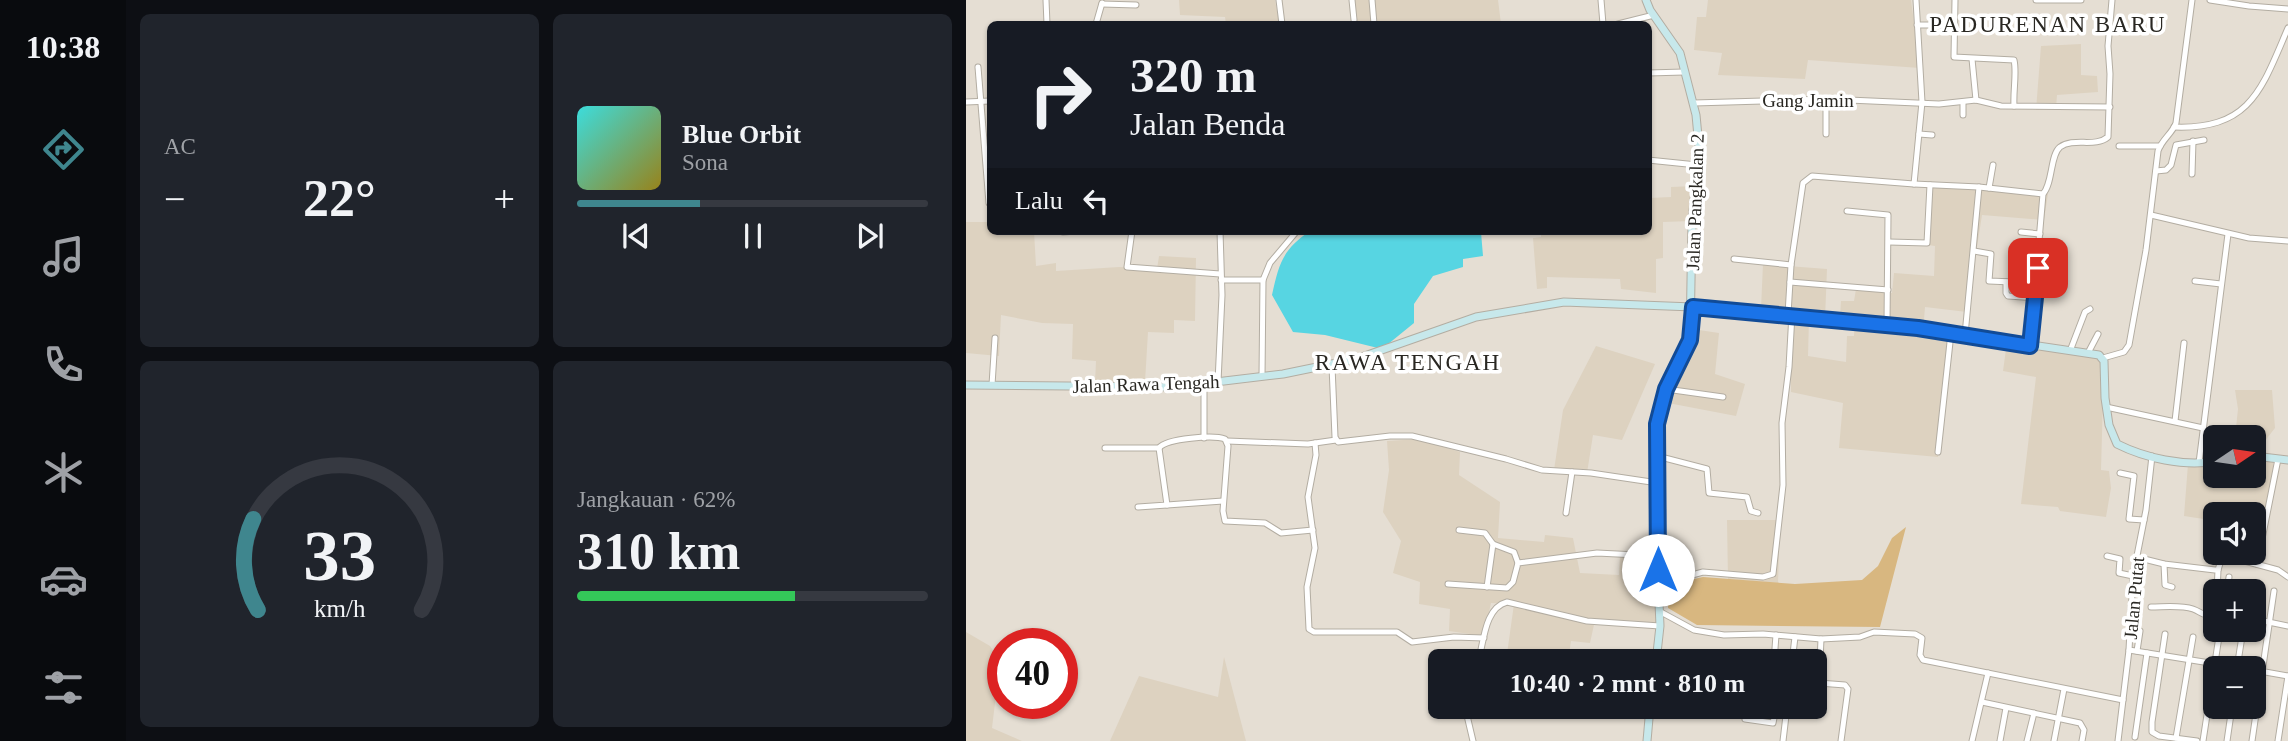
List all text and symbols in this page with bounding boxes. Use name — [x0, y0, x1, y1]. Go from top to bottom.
district label: PADURENAN BARU — [1929, 12, 2167, 37]
text: 10:38 — [26, 29, 100, 65]
text: 320 m — [1130, 48, 1257, 103]
icon: right — [1015, 49, 1106, 140]
street label: Gang Jamin — [1762, 90, 1854, 111]
text: Jalan Benda — [1130, 106, 1286, 142]
text: Blue Orbit — [682, 120, 801, 149]
icon: directions — [39, 125, 88, 174]
street label: Jalan Pangkalan 2 — [1682, 133, 1708, 271]
text: AC — [164, 134, 196, 159]
text: Sona — [682, 150, 728, 175]
text: 22° — [303, 170, 376, 227]
text: − — [164, 178, 185, 220]
text: + — [494, 178, 515, 220]
icon: left — [1077, 182, 1115, 220]
text: Lalu — [1015, 186, 1063, 215]
icon: previous — [617, 217, 655, 255]
icon: pause — [734, 217, 772, 255]
icon: next — [851, 217, 889, 255]
icon: music — [39, 232, 88, 281]
pin — [2008, 238, 2068, 298]
icon: arrive — [2019, 249, 2057, 287]
icon: phone — [39, 340, 88, 389]
district label: RAWA TENGAH — [1315, 350, 1501, 375]
street label: Jalan Rawa Tengah — [1072, 371, 1220, 397]
north arrow — [2203, 425, 2266, 488]
map controls — [2203, 425, 2266, 719]
icon: climate — [39, 448, 88, 497]
text: Jangkauan · 62% — [577, 487, 735, 512]
button: sound — [2203, 502, 2266, 565]
text: 33 — [303, 515, 376, 596]
text: 310 km — [577, 523, 740, 580]
position arrow — [1621, 533, 1695, 607]
icon: car — [39, 555, 88, 604]
street label: Jalan Putat — [2120, 555, 2148, 640]
button: + — [2203, 579, 2266, 642]
text: km/h — [314, 595, 366, 622]
speed limit sign: 40 — [987, 628, 1078, 719]
button: − — [2203, 656, 2266, 719]
icon: filters — [39, 663, 88, 712]
text: 10:40 · 2 mnt · 810 m — [1510, 669, 1745, 698]

